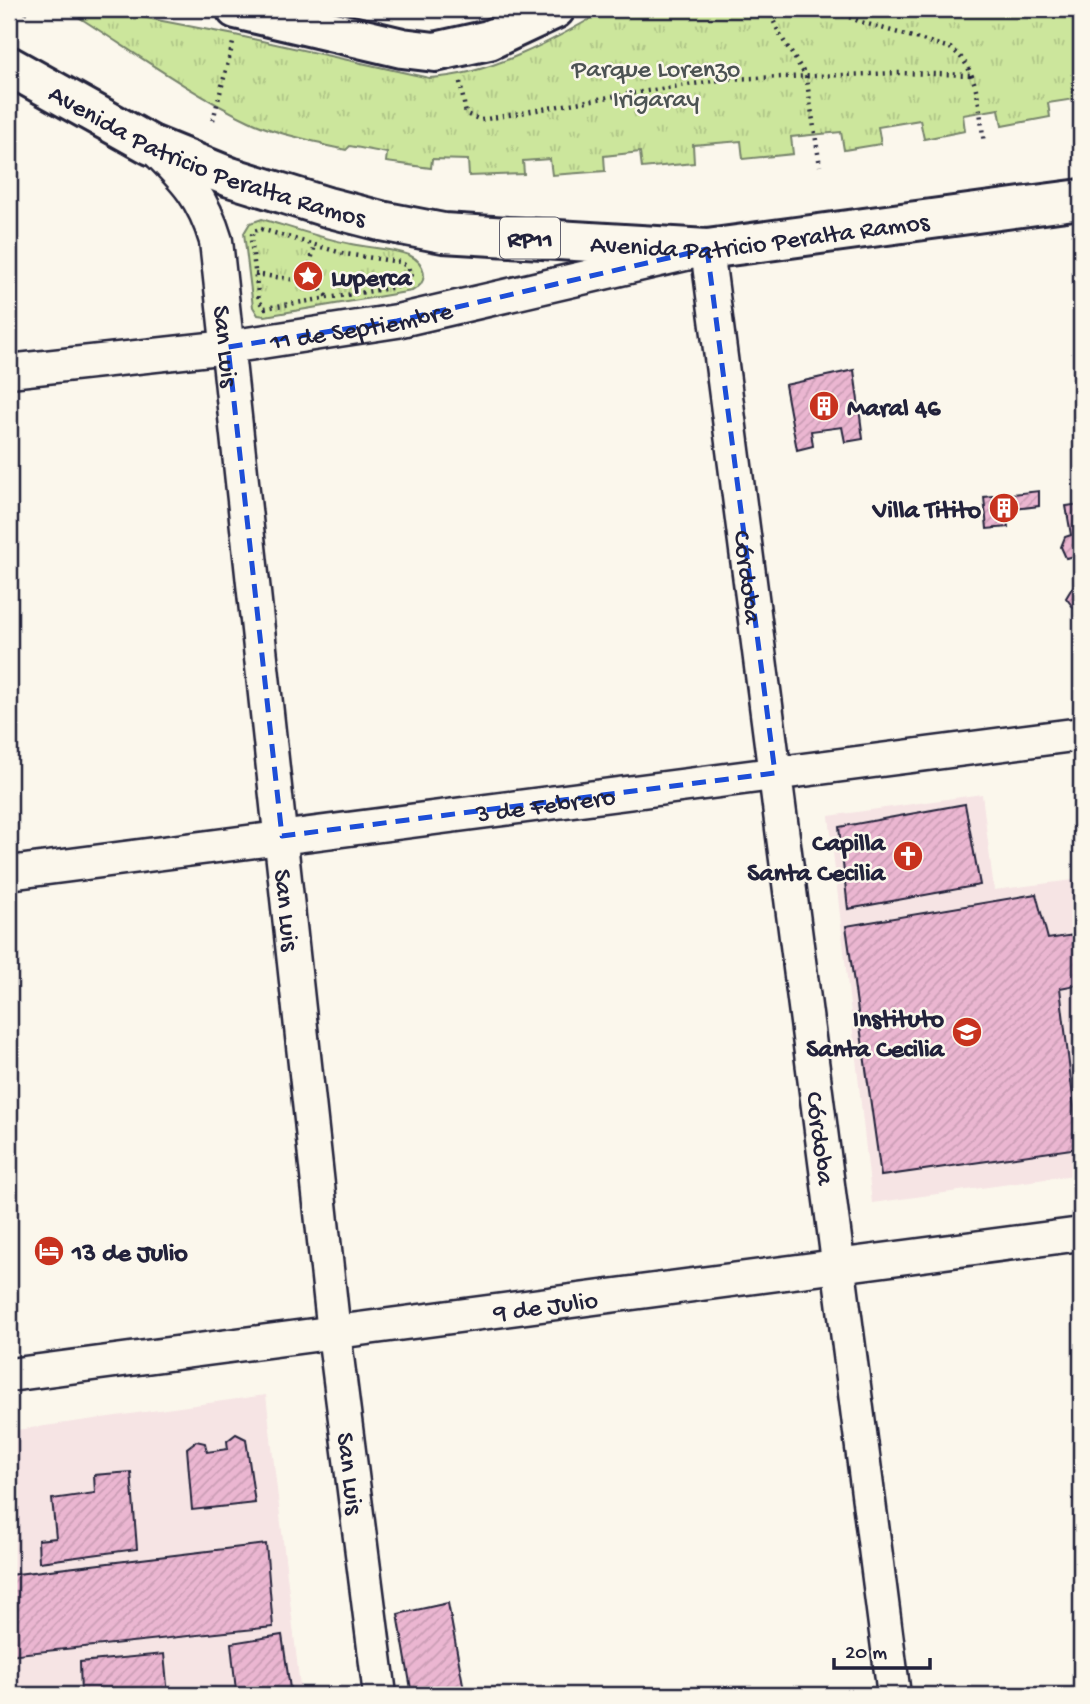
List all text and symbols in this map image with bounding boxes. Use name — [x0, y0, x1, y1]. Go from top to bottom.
park label: Parque Lorenzo Irigaray — [571, 56, 740, 117]
street label: Avenida Patricio Peralta Ramos — [42, 80, 370, 237]
street label: Avenida Patricio Peralta Ramos — [589, 208, 933, 269]
road number: RP11 — [500, 218, 560, 258]
place icon: Luperca — [291, 259, 325, 293]
place label: Luperca — [331, 265, 413, 296]
street label: 11 de Septiembre — [267, 297, 457, 360]
street label: San Luis — [203, 304, 243, 390]
building icon: Maral 46 — [807, 389, 841, 423]
place label: Maral 46 — [847, 395, 941, 426]
building icon: Villa Titito — [987, 491, 1021, 525]
place label: Villa Titito — [872, 497, 982, 528]
street label: Córdoba — [724, 529, 767, 627]
street label: 3 de Febrero — [474, 784, 618, 832]
place label: Capilla Santa Cecilia — [747, 830, 887, 891]
church icon: Capilla Santa Cecilia — [891, 839, 925, 873]
street label: San Luis — [264, 868, 304, 954]
place label: Instituto Santa Cecilia — [806, 1006, 946, 1067]
school or university icon: Instituto Santa Cecilia — [950, 1015, 984, 1049]
street label: Córdoba — [796, 1090, 839, 1189]
hotel icon: 13 de Julio — [32, 1234, 66, 1268]
place label: 13 de Julio — [71, 1240, 188, 1271]
street label: 9 de Julio — [491, 1287, 600, 1331]
street label: San Luis — [327, 1431, 368, 1518]
scale bar — [834, 1627, 931, 1671]
text: 20 m — [845, 1642, 887, 1667]

